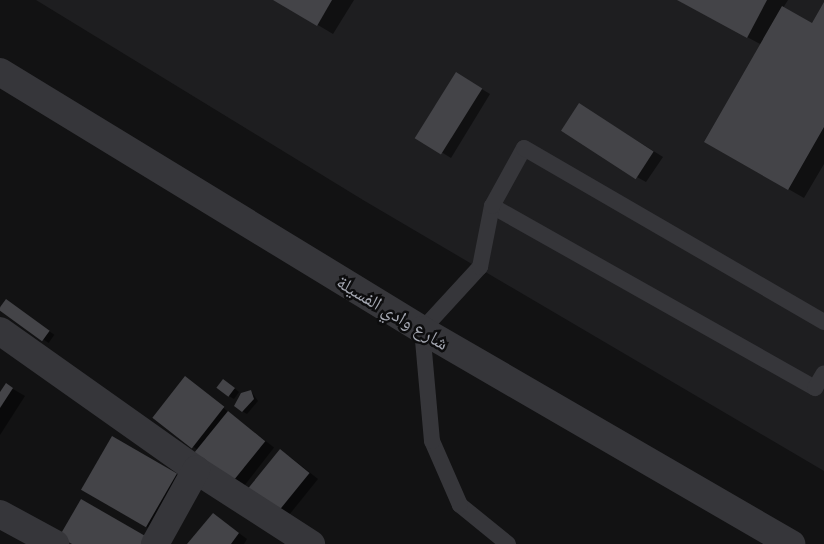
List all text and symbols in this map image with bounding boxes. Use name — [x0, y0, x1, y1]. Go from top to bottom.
street label: شارع وادي الفسيلة — [333, 270, 453, 354]

